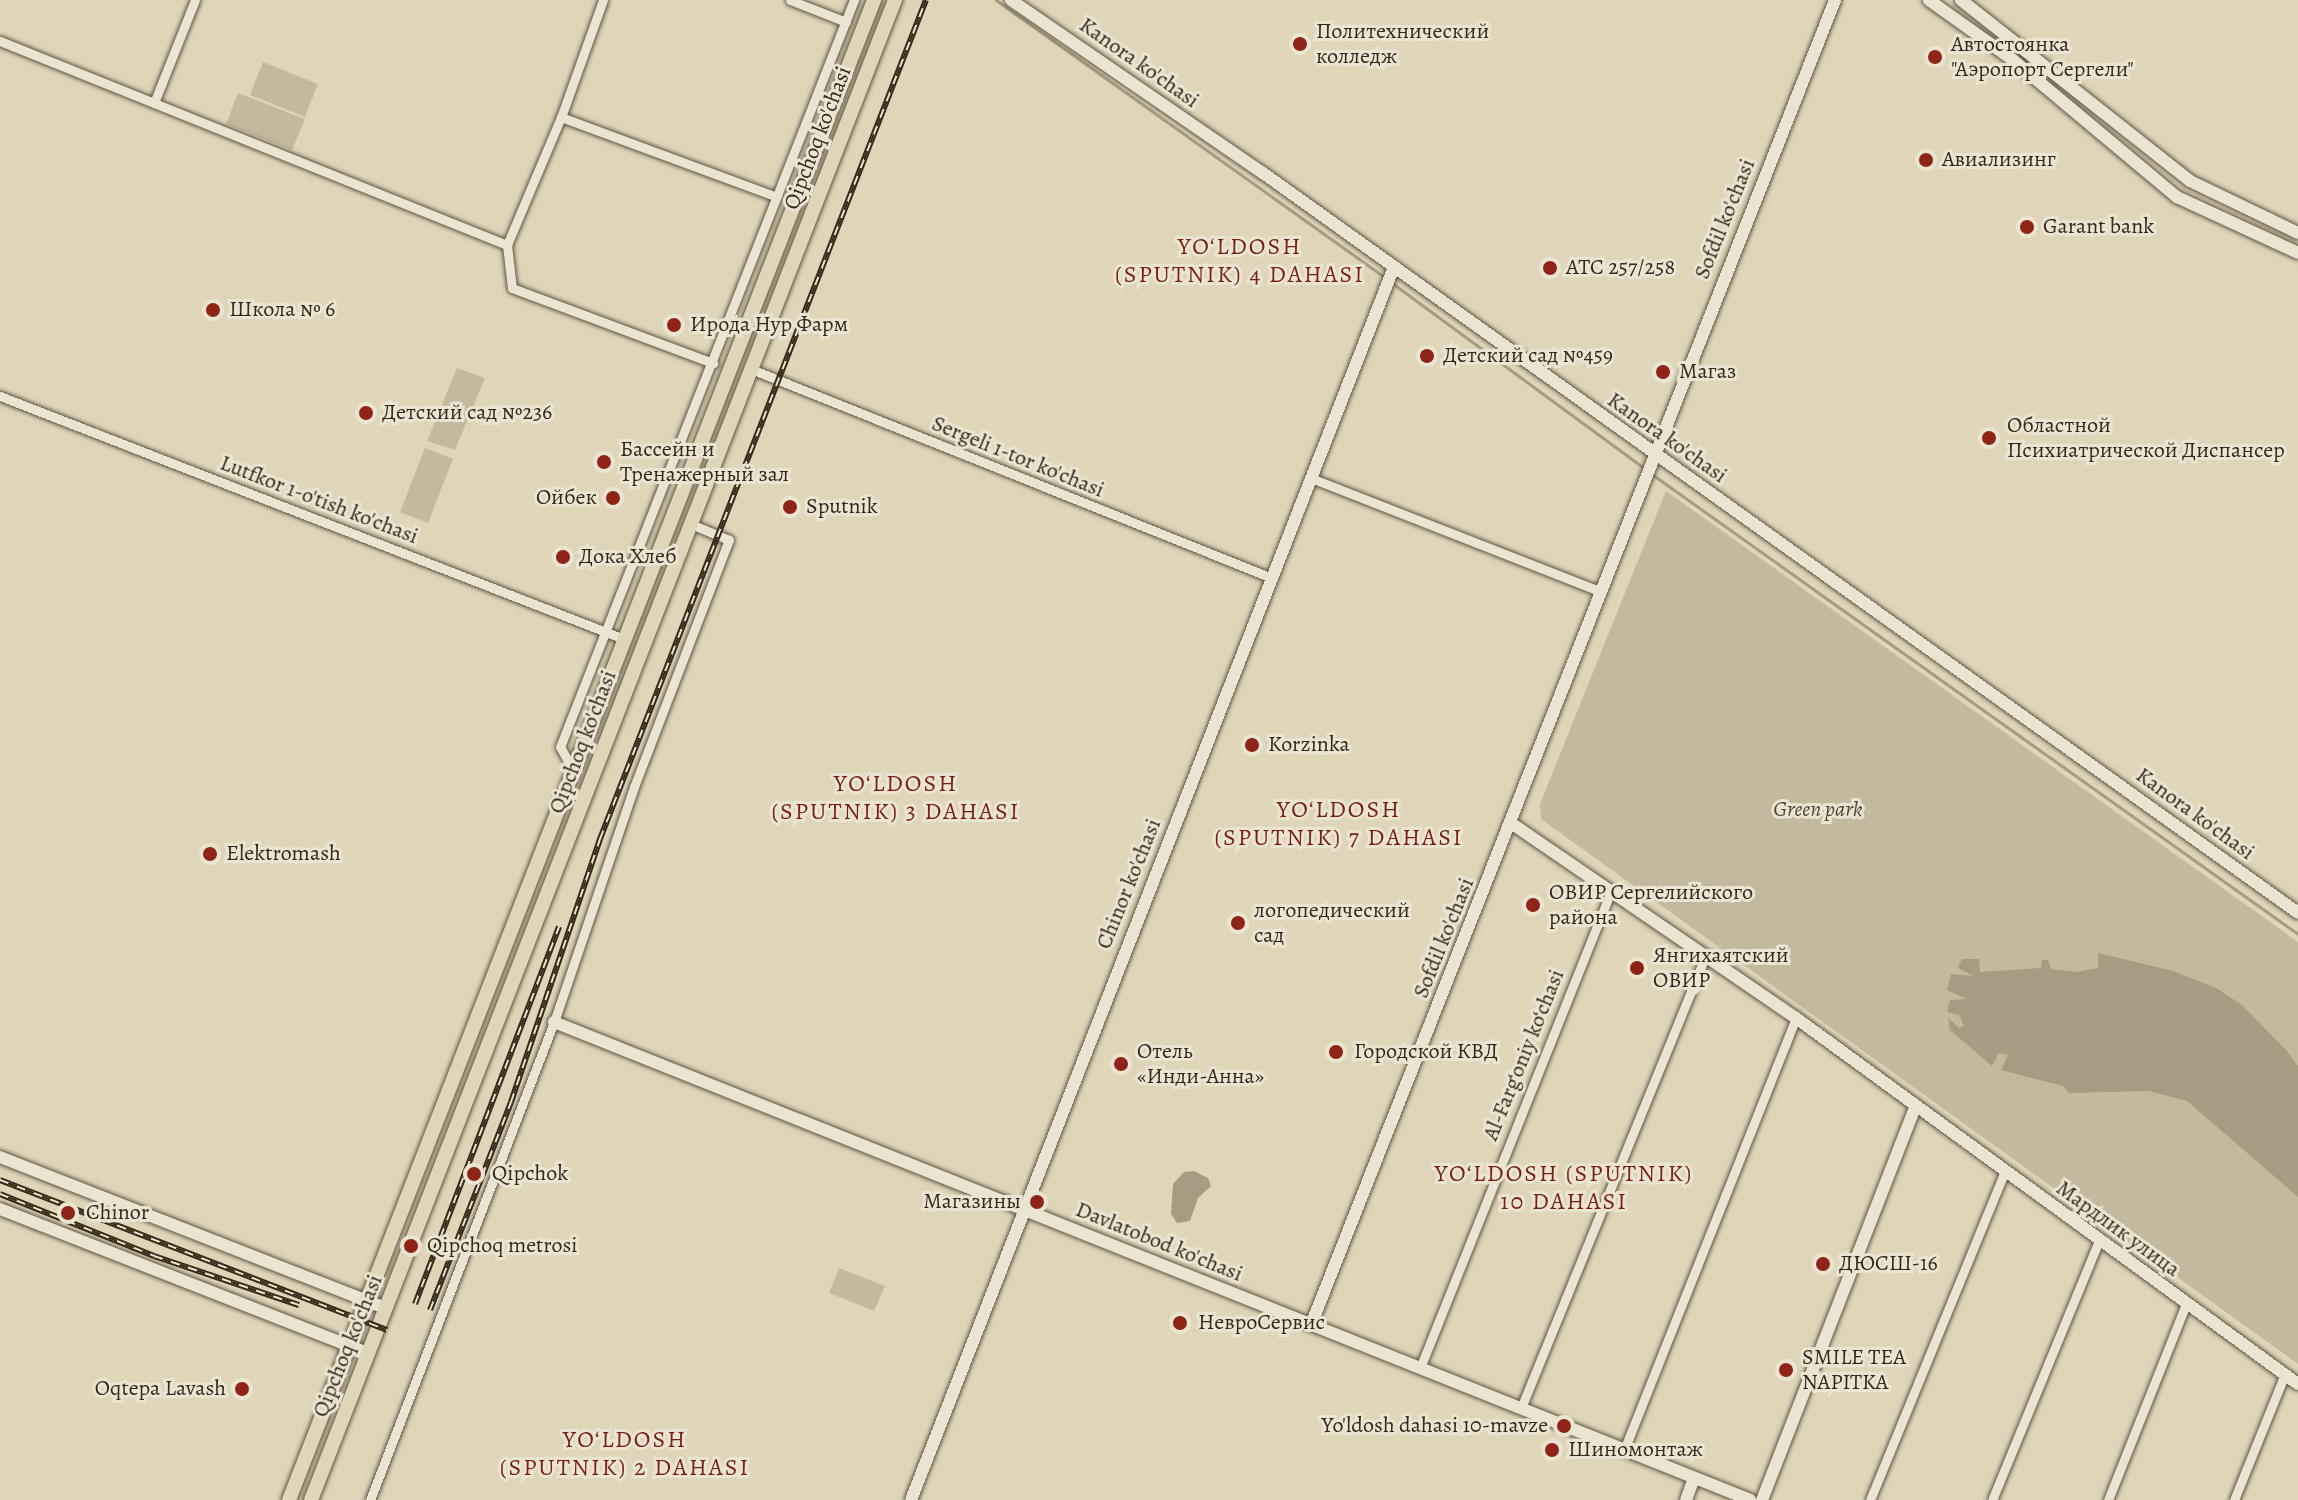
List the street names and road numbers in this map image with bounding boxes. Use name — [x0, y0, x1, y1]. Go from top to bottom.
street label: Kanora ko'chasi — [1074, 12, 1204, 114]
street label: Qipchoq ko'chasi — [779, 63, 857, 213]
street label: Sofdil ko'chasi — [1689, 155, 1761, 283]
street label: Kanora ko'chasi — [1602, 387, 1732, 489]
street label: Sergeli 1-tor ko'chasi — [928, 410, 1108, 504]
street label: Lutfkor 1-o'tish ko'chasi — [216, 450, 422, 550]
street label: Qipchoq ko'chasi — [544, 667, 622, 817]
street label: Kanora ko'chasi — [2131, 762, 2259, 866]
street label: Chinor ko'chasi — [1091, 815, 1167, 953]
street label: Sofdil ko'chasi — [1408, 874, 1480, 1002]
street label: Al-Farg‘oniy ko‘chasi — [1478, 966, 1570, 1144]
street label: Мардлик улица — [2051, 1175, 2185, 1283]
street label: Davlatobod ko'chasi — [1072, 1196, 1246, 1288]
street label: Qipchoq ko'chasi — [307, 1271, 389, 1421]

